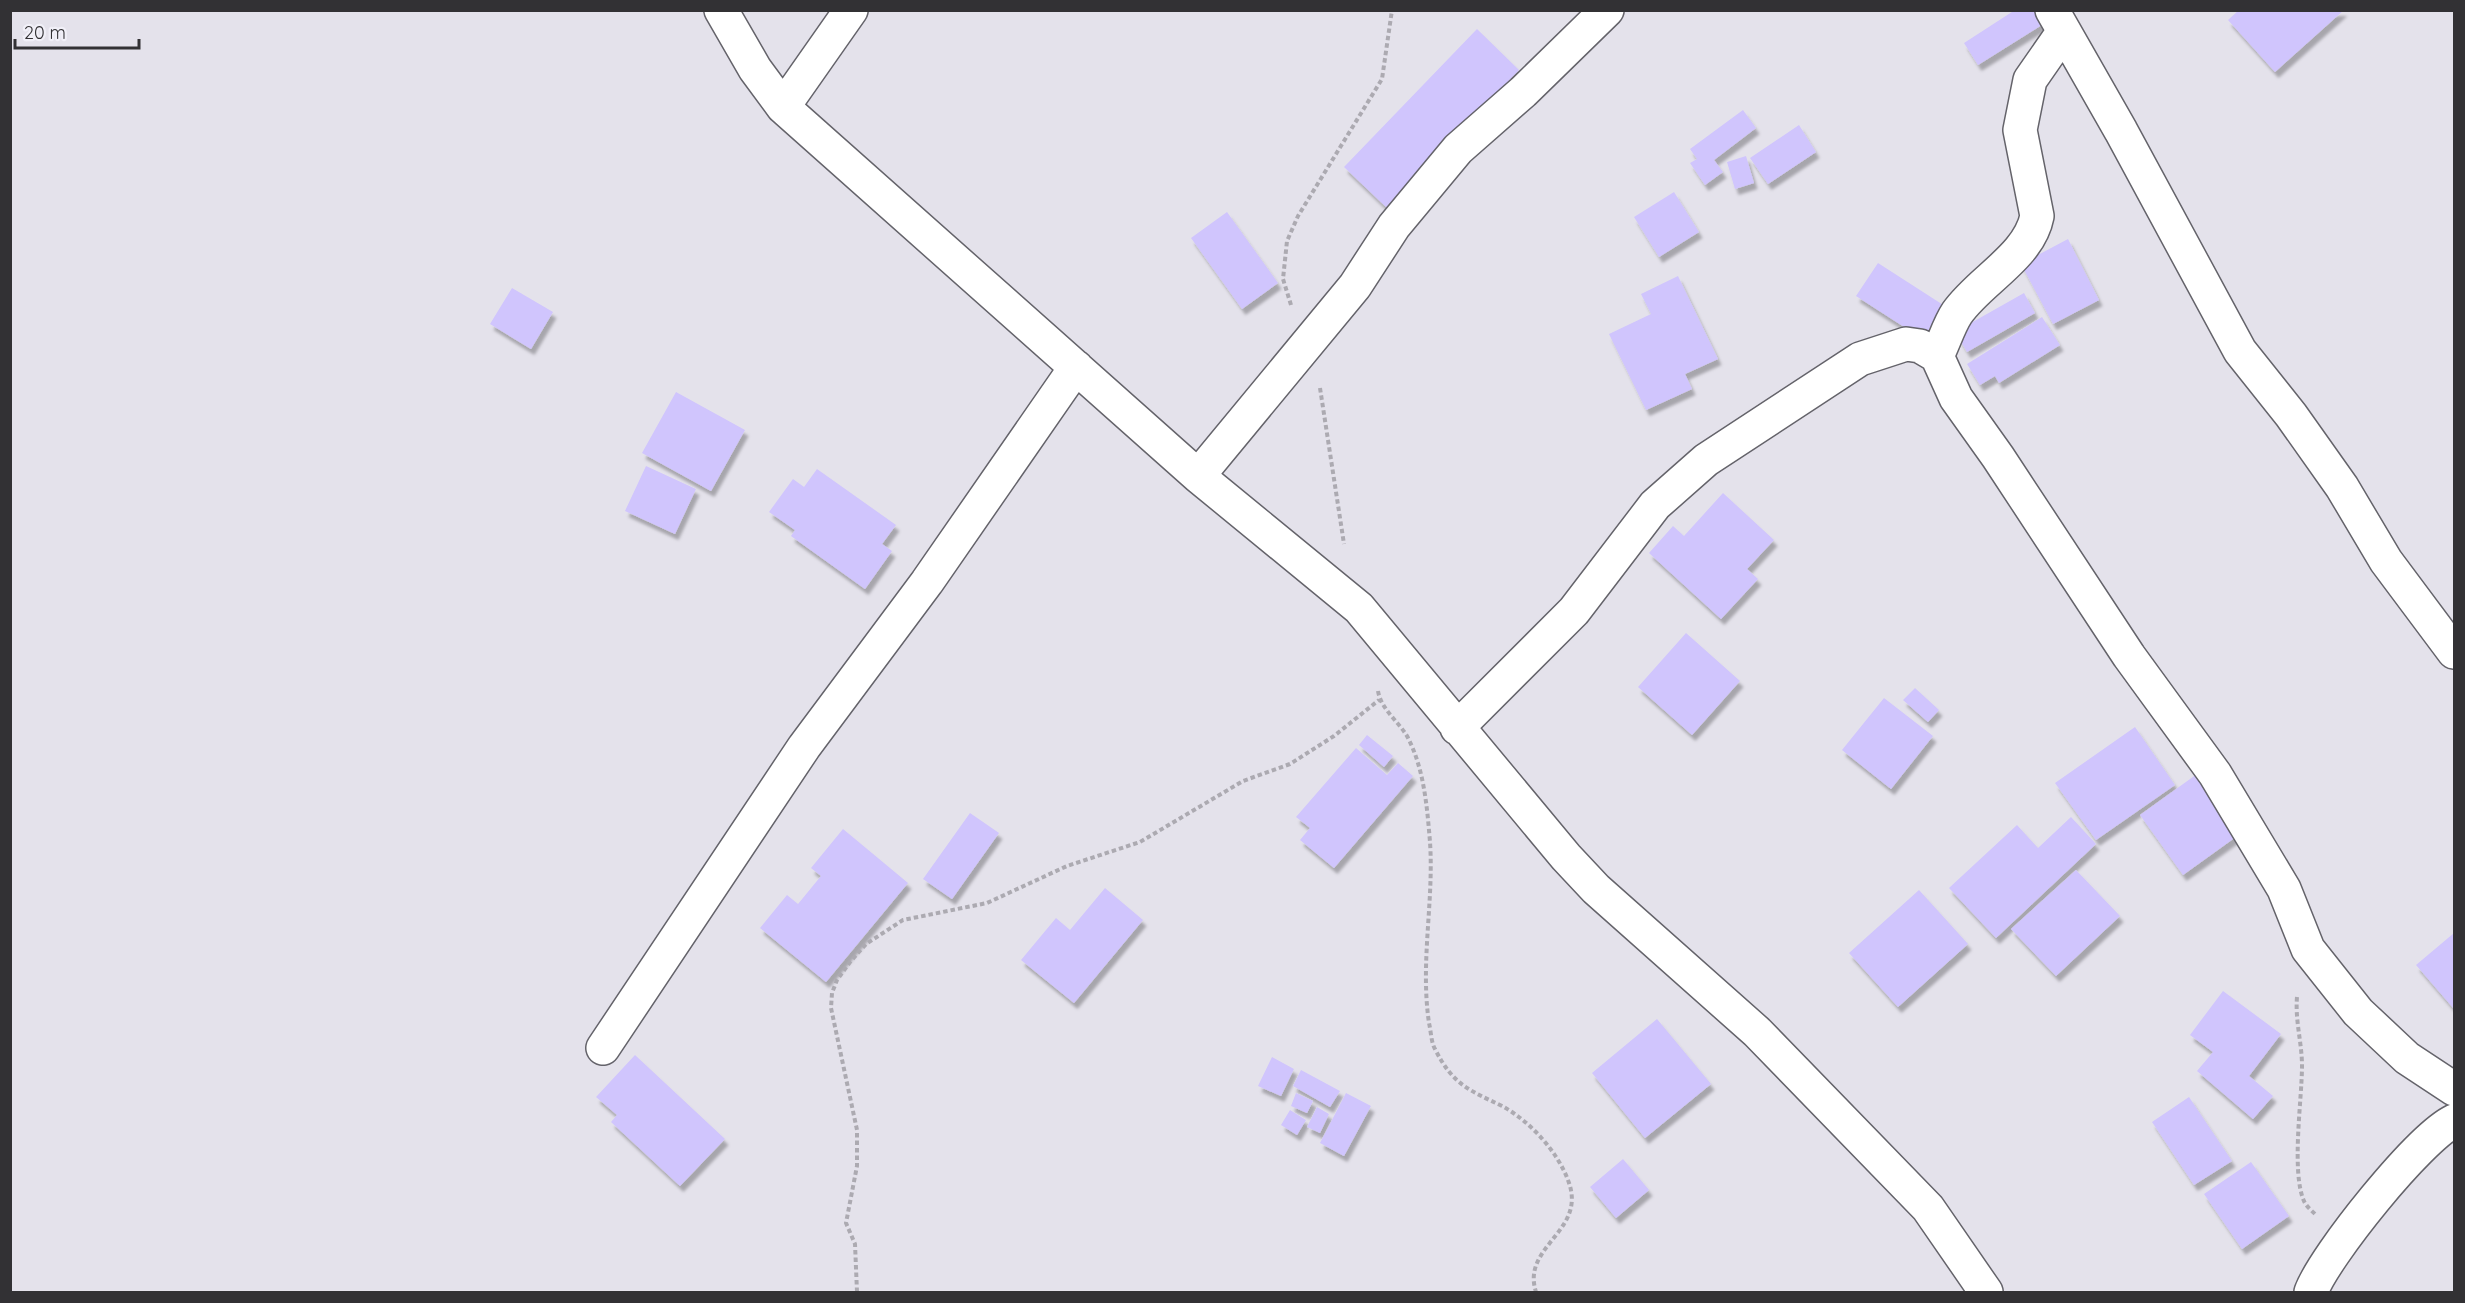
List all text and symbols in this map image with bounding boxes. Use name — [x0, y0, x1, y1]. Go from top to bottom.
scale bar — [15, 12, 140, 50]
text: 20 m — [24, 21, 66, 44]

